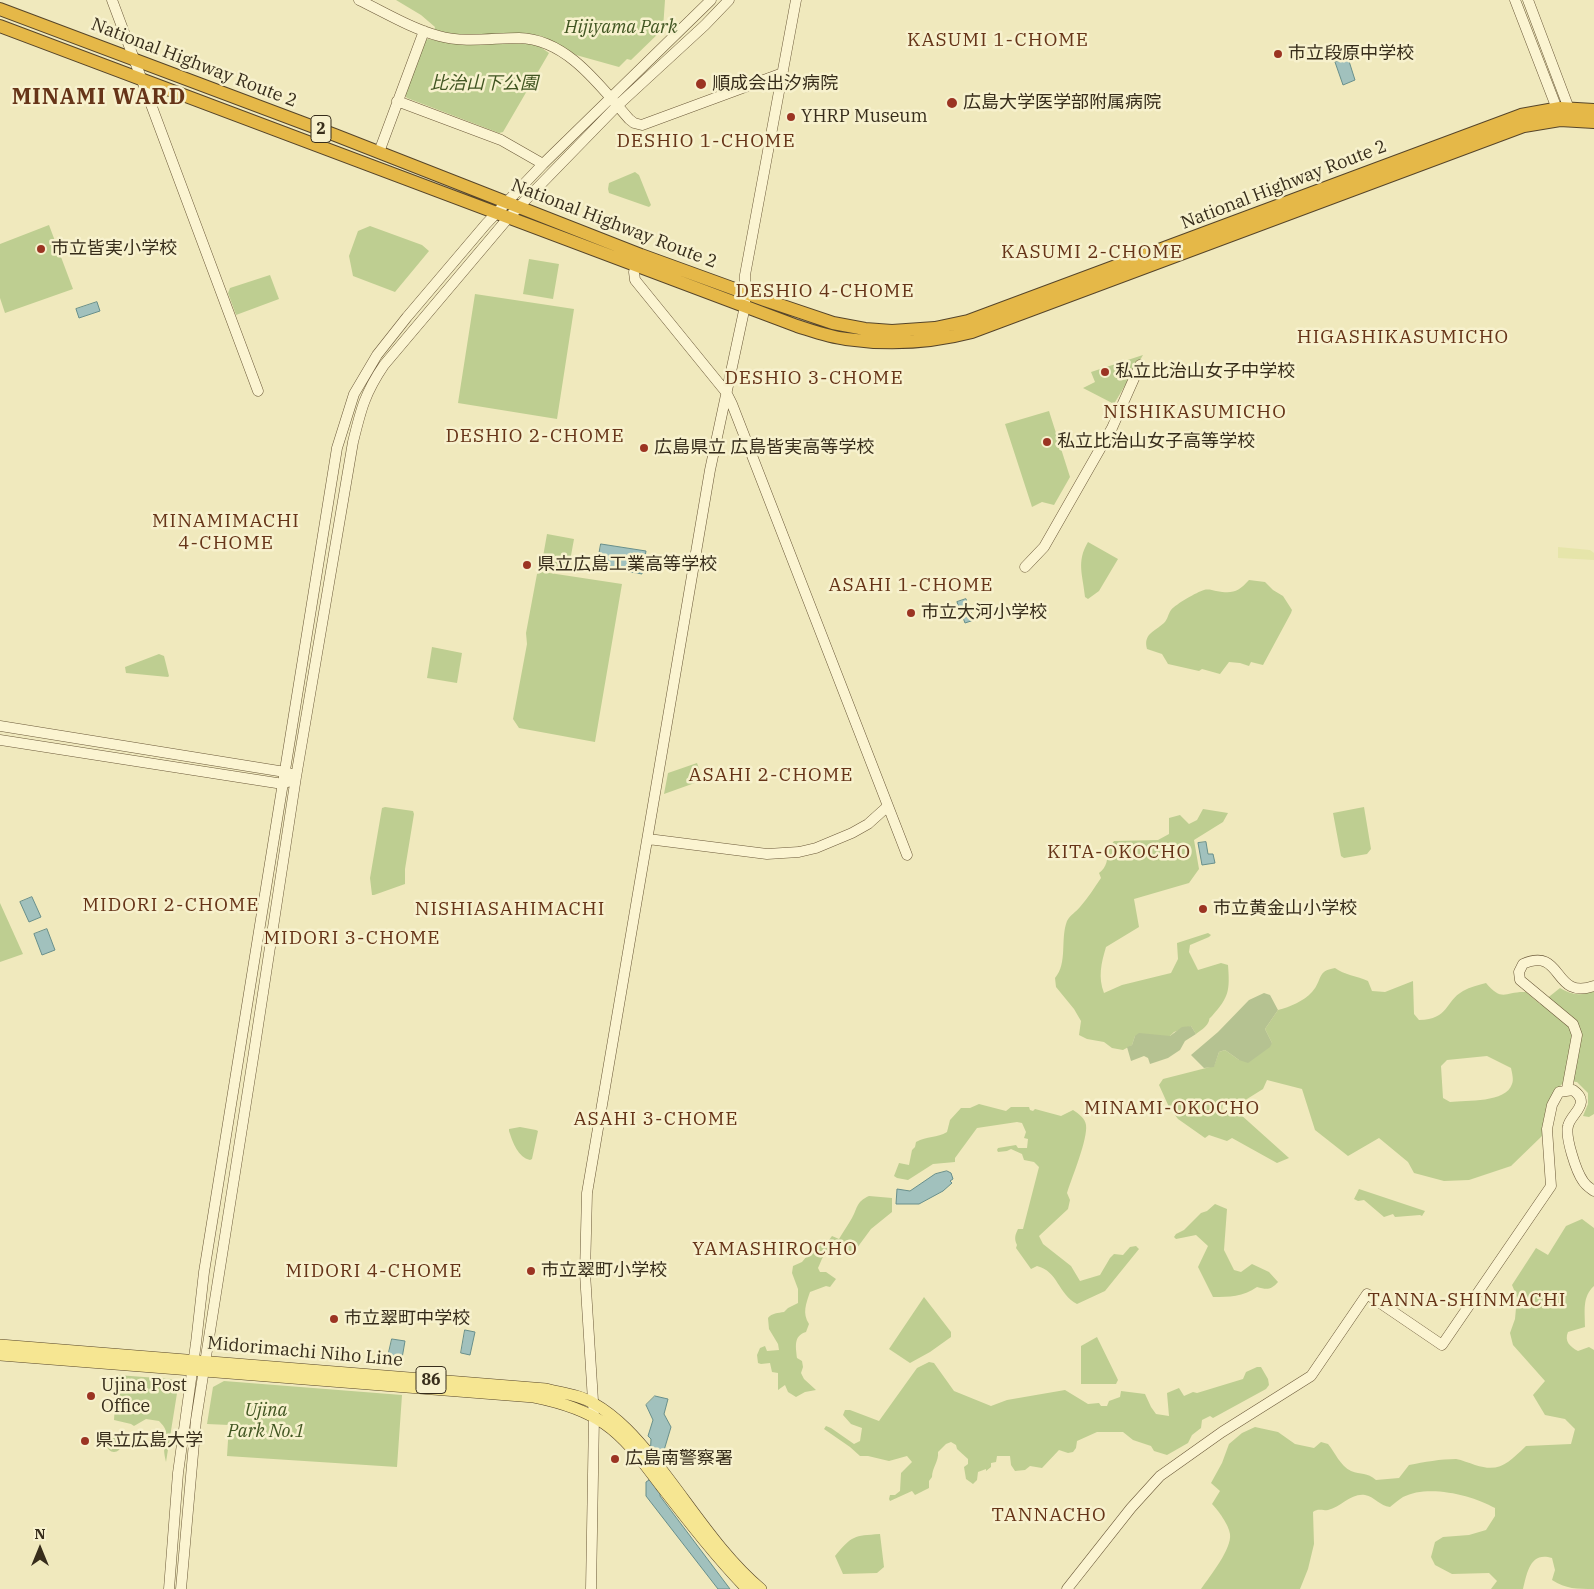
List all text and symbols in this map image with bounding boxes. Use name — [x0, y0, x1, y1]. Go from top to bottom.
street label: National Highway Route 2 — [88, 14, 300, 112]
park label: Hijiyama Park — [565, 17, 677, 39]
district label: KASUMI 1-CHOME — [905, 30, 1091, 52]
place label: 市立段原中学校 — [1288, 43, 1414, 65]
marker: 市立段原中学校 — [1272, 48, 1284, 60]
park label: 比治山下公園 — [430, 73, 538, 95]
place label: 順成会出汐病院 — [712, 73, 838, 95]
marker: 順成会出汐病院 — [694, 77, 708, 91]
district label: MINAMI WARD — [10, 85, 188, 111]
place label: 広島大学医学部附属病院 — [963, 92, 1161, 114]
marker: 広島大学医学部附属病院 — [945, 96, 959, 110]
place label: YHRP Museum — [801, 106, 928, 128]
marker: YHRP Museum — [785, 111, 797, 123]
road number: 2 — [311, 116, 331, 142]
district label: DESHIO 1-CHOME — [615, 131, 797, 153]
street label: National Highway Route 2 — [1178, 136, 1390, 234]
street label: National Highway Route 2 — [508, 175, 720, 273]
place label: 市立皆実小学校 — [51, 238, 177, 260]
district label: KASUMI 2-CHOME — [999, 242, 1185, 264]
marker: 市立皆実小学校 — [35, 243, 47, 255]
district label: DESHIO 4-CHOME — [734, 281, 916, 303]
district label: HIGASHIKASUMICHO — [1295, 327, 1511, 349]
place label: 私立比治山女子中学校 — [1115, 361, 1295, 383]
marker: 私立比治山女子中学校 — [1099, 366, 1111, 378]
district label: DESHIO 3-CHOME — [723, 368, 905, 390]
district label: NISHIKASUMICHO — [1101, 402, 1289, 424]
district label: DESHIO 2-CHOME — [444, 426, 626, 448]
place label: 私立比治山女子高等学校 — [1057, 431, 1255, 453]
marker: 私立比治山女子高等学校 — [1041, 436, 1053, 448]
place label: 広島県立 広島皆実高等学校 — [654, 437, 874, 459]
marker: 広島県立 広島皆実高等学校 — [638, 442, 650, 454]
district label: MINAMIMACHI 4-CHOME — [151, 511, 301, 555]
place label: 県立広島工業高等学校 — [537, 554, 717, 576]
marker: 県立広島工業高等学校 — [521, 559, 533, 571]
district label: ASAHI 1-CHOME — [827, 575, 995, 597]
place label: 市立大河小学校 — [921, 602, 1047, 624]
marker: 市立大河小学校 — [905, 607, 917, 619]
district label: ASAHI 2-CHOME — [687, 765, 855, 787]
district label: KITA-OKOCHO — [1046, 842, 1192, 864]
district label: MIDORI 2-CHOME — [81, 895, 261, 917]
place label: 市立黄金山小学校 — [1213, 898, 1357, 920]
district label: NISHIASAHIMACHI — [413, 899, 607, 921]
marker: 市立黄金山小学校 — [1197, 903, 1209, 915]
district label: MIDORI 3-CHOME — [262, 928, 442, 950]
district label: MINAMI-OKOCHO — [1082, 1098, 1262, 1120]
district label: ASAHI 3-CHOME — [572, 1109, 740, 1131]
district label: YAMASHIROCHO — [691, 1239, 859, 1261]
place label: 市立翠町小学校 — [541, 1260, 667, 1282]
district label: MIDORI 4-CHOME — [284, 1261, 464, 1283]
marker: 市立翠町小学校 — [525, 1265, 537, 1277]
district label: TANNA-SHINMACHI — [1366, 1290, 1568, 1312]
place label: 市立翠町中学校 — [344, 1308, 470, 1330]
marker: 市立翠町中学校 — [328, 1313, 340, 1325]
street label: Midorimachi Niho Line — [206, 1333, 404, 1371]
road number: 86 — [416, 1366, 446, 1394]
place label: Ujina Post Office — [101, 1375, 187, 1418]
marker: Ujina Post Office — [85, 1390, 97, 1402]
park label: Ujina Park No.1 — [228, 1400, 304, 1442]
place label: 県立広島大学 — [95, 1430, 203, 1452]
marker: 県立広島大学 — [79, 1435, 91, 1447]
place label: 広島南警察署 — [625, 1448, 733, 1470]
marker: 広島南警察署 — [609, 1453, 621, 1465]
district label: TANNACHO — [990, 1505, 1108, 1527]
north arrow — [15, 1524, 65, 1574]
text: N — [34, 1525, 46, 1543]

